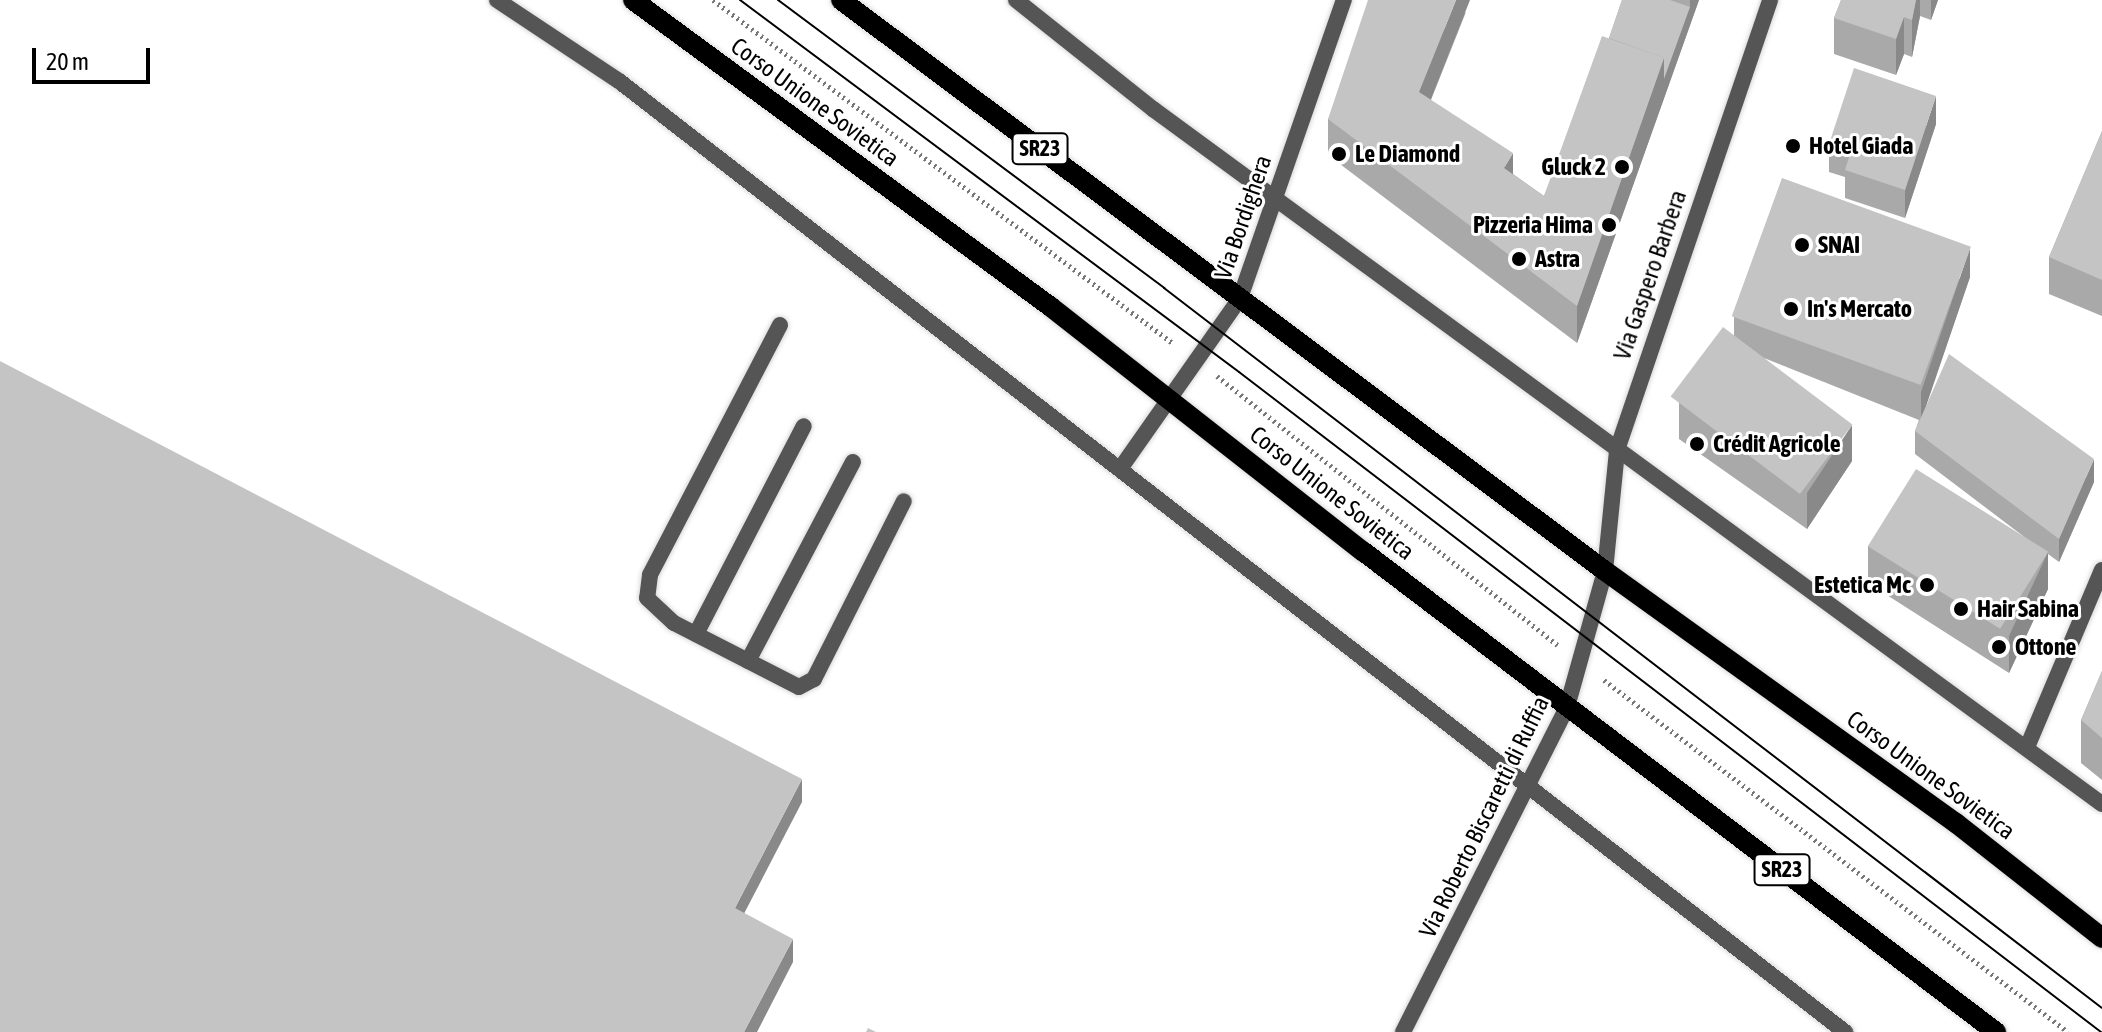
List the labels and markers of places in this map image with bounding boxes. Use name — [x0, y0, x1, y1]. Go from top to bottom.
place label: Hotel Giada — [1809, 132, 1913, 160]
marker: Hotel Giada — [1784, 137, 1802, 155]
place label: Le Diamond — [1355, 140, 1460, 168]
marker: Le Diamond — [1330, 145, 1348, 163]
place label: Gluck 2 — [1541, 153, 1606, 181]
marker: Gluck 2 — [1613, 158, 1631, 176]
place label: Pizzeria Hima — [1473, 211, 1593, 239]
marker: Pizzeria Hima — [1600, 216, 1618, 234]
place label: SNAI — [1818, 231, 1860, 259]
marker: SNAI — [1793, 236, 1811, 254]
place label: Astra — [1535, 245, 1580, 273]
marker: Astra — [1510, 250, 1528, 268]
place label: In's Mercato — [1807, 295, 1912, 323]
marker: In's Mercato — [1782, 300, 1800, 318]
place label: Crédit Agricole — [1713, 430, 1841, 458]
marker: Crédit Agricole — [1688, 435, 1706, 453]
place label: Estetica Mc — [1814, 571, 1911, 599]
marker: Estetica Mc — [1918, 576, 1936, 594]
place label: Hair Sabina — [1977, 595, 2079, 623]
marker: Hair Sabina — [1952, 600, 1970, 618]
place label: Ottone — [2015, 633, 2076, 661]
marker: Ottone — [1990, 638, 2008, 656]

